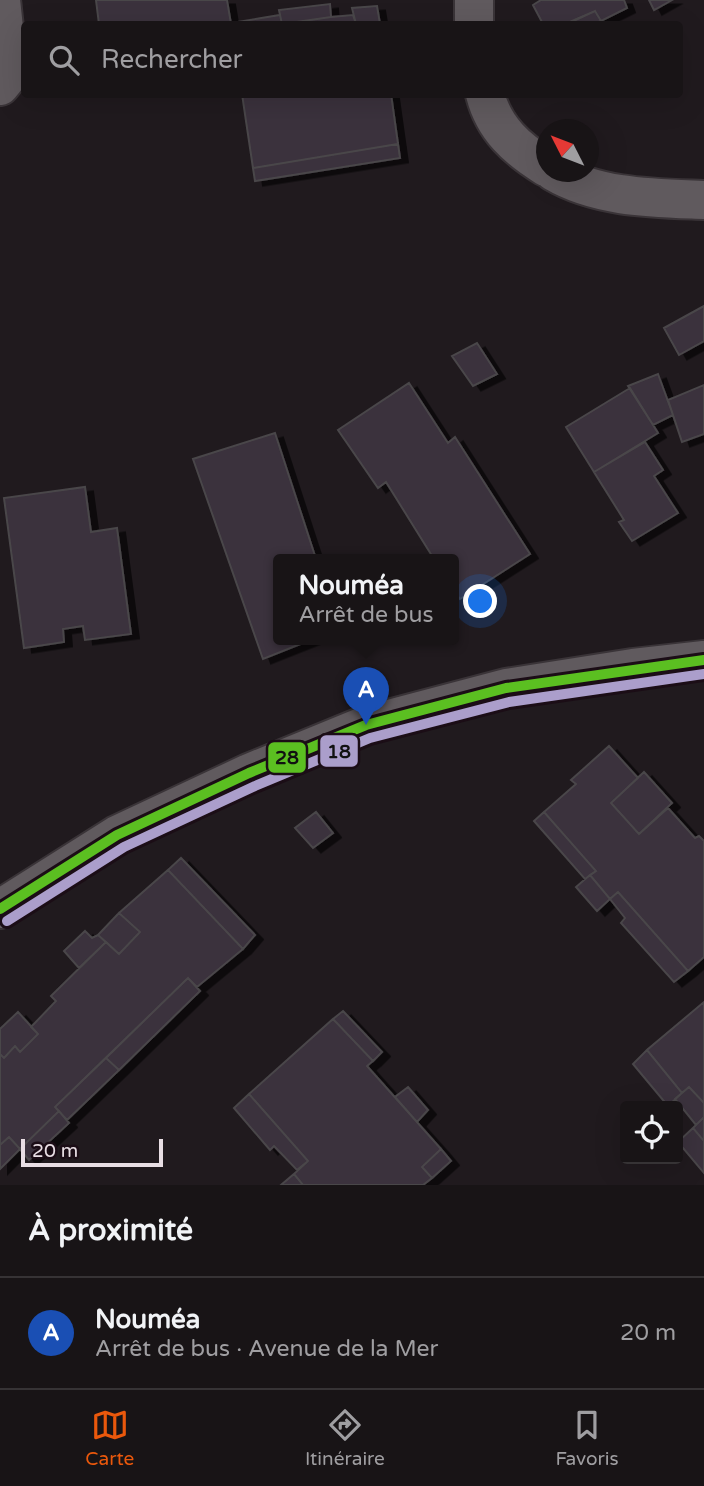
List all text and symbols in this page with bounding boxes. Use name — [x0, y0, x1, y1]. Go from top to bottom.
search box — [21, 21, 683, 98]
icon: search — [45, 41, 83, 79]
text: Rechercher — [101, 44, 243, 75]
north arrow — [536, 119, 599, 182]
popup — [273, 554, 459, 645]
text: Nouméa — [298, 570, 404, 601]
your location — [463, 584, 497, 618]
text: Arrêt de bus — [298, 601, 434, 629]
pin: A — [343, 667, 389, 725]
line badge: 18 — [319, 734, 359, 768]
line badge: 28 — [267, 741, 307, 774]
text: 18 — [327, 741, 351, 763]
text: 28 — [275, 747, 299, 769]
map controls — [620, 1101, 683, 1164]
button: locate — [620, 1101, 683, 1164]
scale bar — [21, 1136, 163, 1168]
text: 20 m — [32, 1140, 78, 1162]
text: À proximité — [28, 1212, 193, 1249]
text: Nouméa — [95, 1304, 200, 1335]
text: A — [42, 1319, 60, 1347]
text: 20 m — [620, 1319, 676, 1347]
text: Arrêt de bus · Avenue de la Mer — [95, 1335, 438, 1363]
tab: Carte — [85, 1406, 134, 1470]
tab: Itinéraire — [305, 1406, 385, 1470]
tab: Favoris — [555, 1406, 619, 1470]

